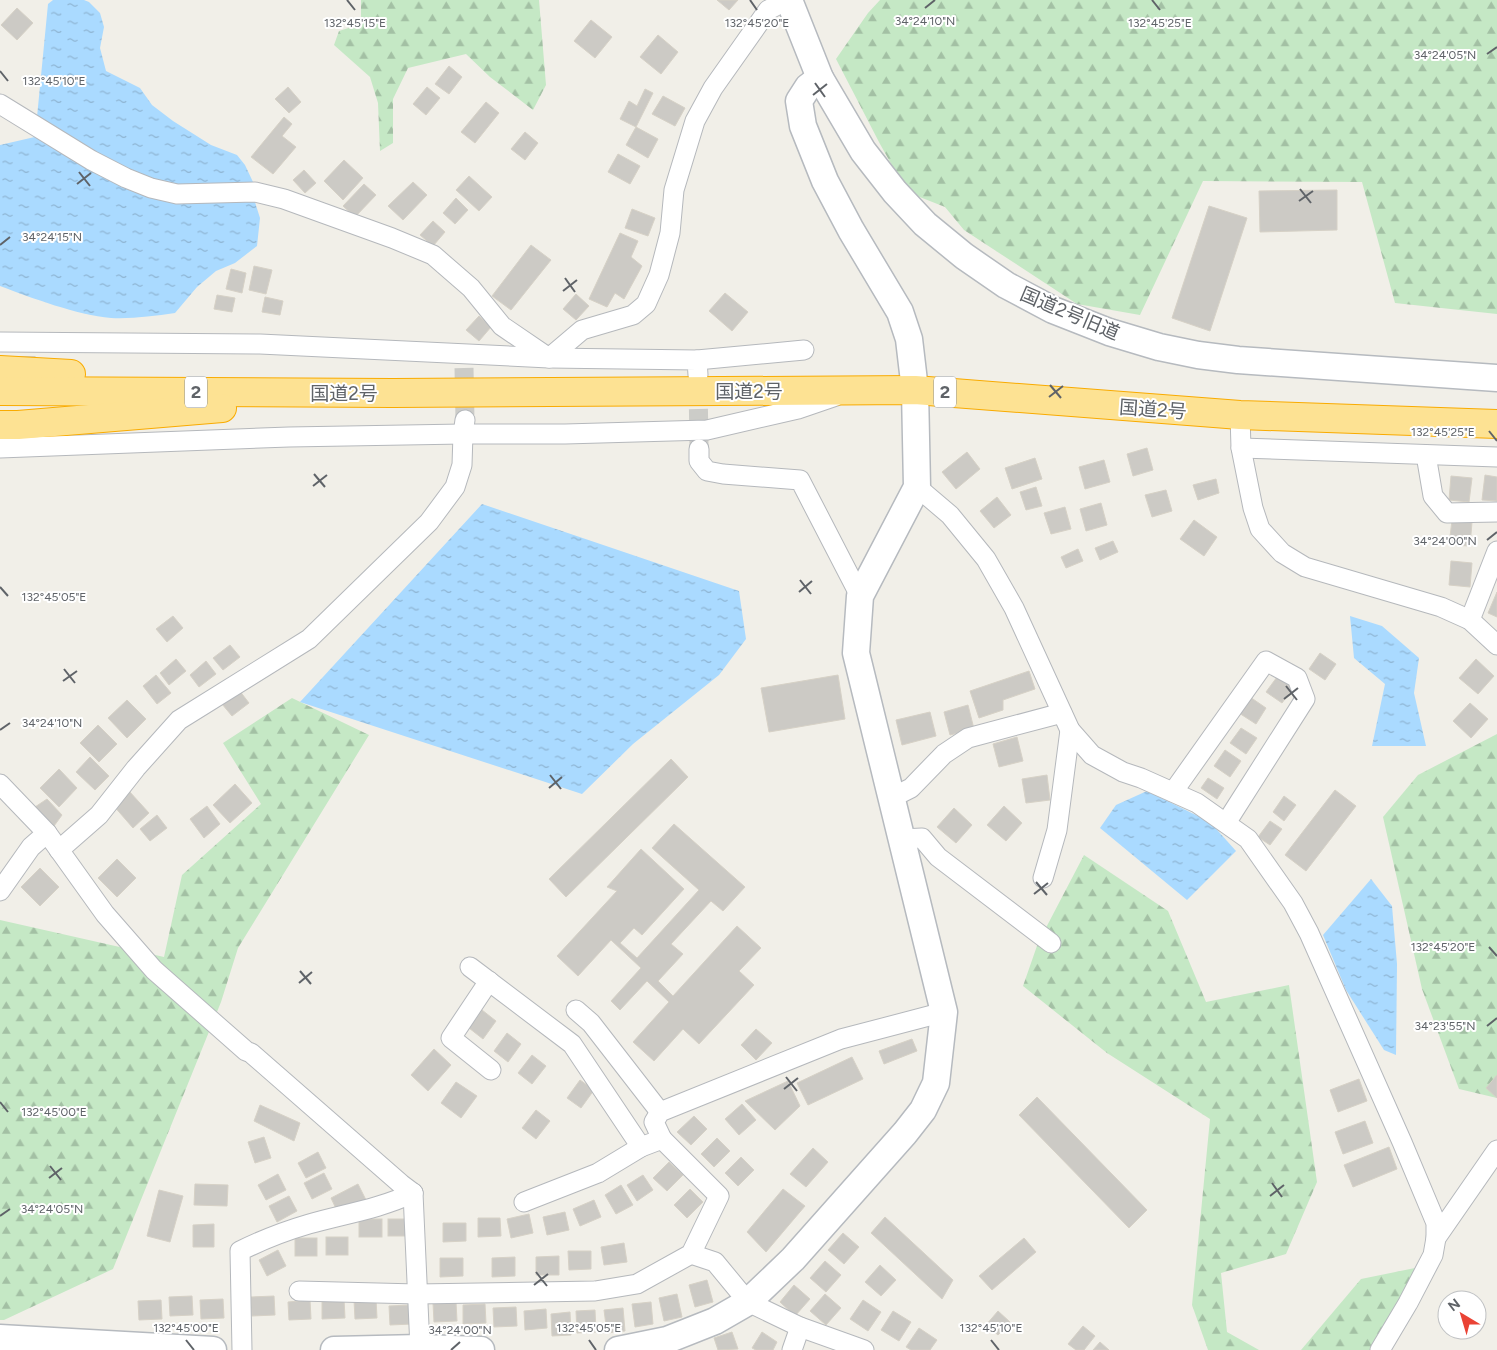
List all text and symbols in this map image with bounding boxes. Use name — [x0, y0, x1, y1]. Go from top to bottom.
text: 34°24'10"N — [895, 14, 955, 28]
text: 132°45'15"E — [324, 16, 386, 30]
text: 132°45'20"E — [725, 16, 789, 30]
text: 132°45'25"E — [1128, 16, 1192, 30]
text: 34°24'05"N — [1414, 48, 1476, 62]
text: 132°45'10"E — [23, 74, 85, 88]
text: 34°24'15"N — [22, 230, 82, 244]
street label: 国道2号旧道 — [1017, 282, 1123, 345]
road number: 2 — [185, 377, 207, 408]
road number: 2 — [934, 377, 956, 408]
street label: 国道2号 — [715, 380, 783, 403]
street label: 国道2号 — [310, 382, 378, 405]
street label: 国道2号 — [1118, 396, 1187, 423]
text: 132°45'25"E — [1411, 425, 1475, 439]
text: 34°24'00"N — [1413, 534, 1477, 548]
text: 132°45'05"E — [22, 590, 86, 604]
text: 34°24'10"N — [22, 716, 82, 730]
text: 132°45'20"E — [1411, 940, 1475, 954]
text: 34°23'55"N — [1415, 1019, 1475, 1033]
text: 132°45'00"E — [21, 1105, 87, 1119]
text: 34°24'05"N — [21, 1202, 83, 1216]
north arrow — [1437, 1290, 1487, 1340]
text: N — [1445, 1295, 1464, 1315]
text: 132°45'00"E — [153, 1321, 219, 1335]
text: 132°45'05"E — [557, 1321, 621, 1335]
text: 132°45'10"E — [960, 1321, 1022, 1335]
text: 34°24'00"N — [428, 1323, 492, 1337]

